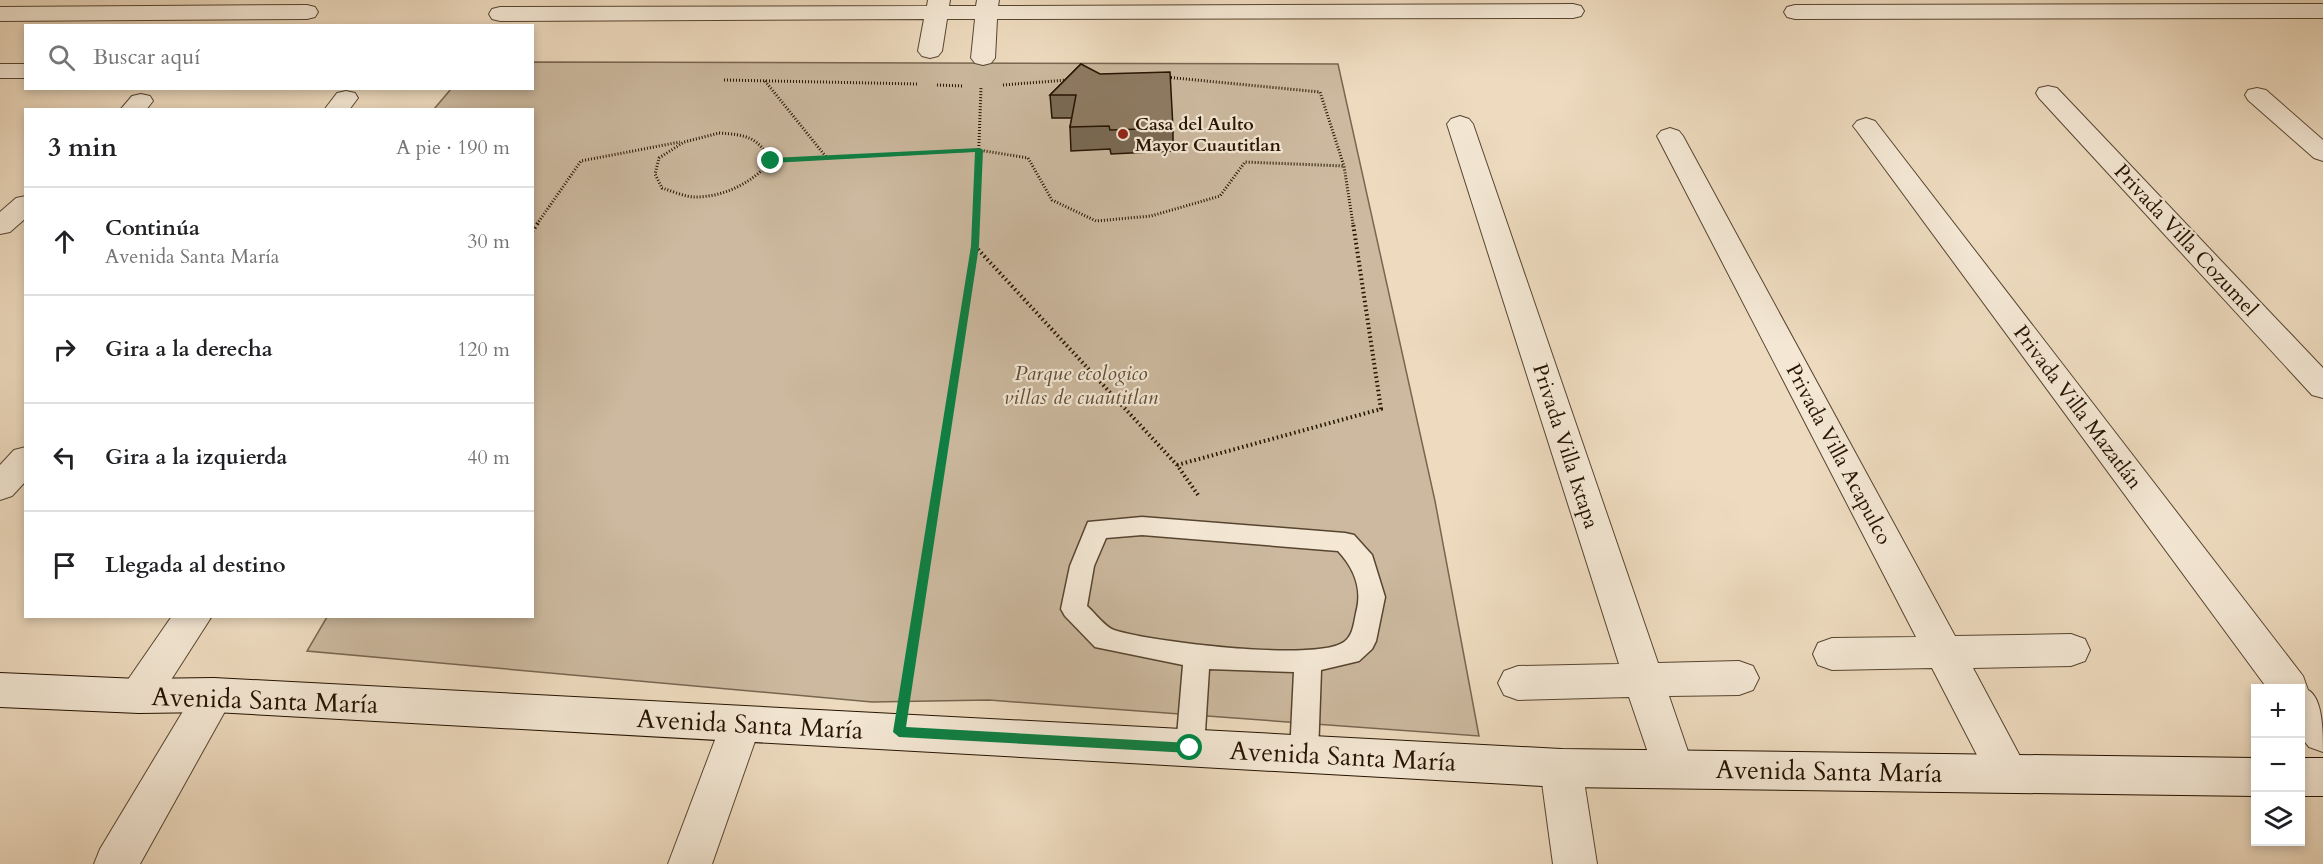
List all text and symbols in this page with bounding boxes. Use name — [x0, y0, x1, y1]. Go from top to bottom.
search box — [24, 24, 534, 90]
icon: search — [45, 41, 78, 74]
text: Buscar aquí — [93, 42, 200, 72]
place label: Casa del Aulto Mayor Cuautitlan — [1135, 112, 1282, 158]
marker: Casa del Aulto Mayor Cuautitlan — [1116, 127, 1130, 141]
text: 3 min — [48, 130, 117, 165]
text: A pie · 190 m — [396, 134, 510, 161]
route end — [757, 147, 783, 173]
street label: Privada Villa Cozumel — [2107, 158, 2264, 323]
text: Continúa — [105, 213, 200, 243]
icon: ahead — [48, 225, 81, 258]
text: 30 m — [467, 228, 510, 255]
text: Avenida Santa María — [105, 243, 279, 270]
street label: Privada Villa Mazatlán — [2006, 319, 2149, 495]
icon: right — [48, 333, 81, 366]
text: Gira a la derecha — [105, 334, 273, 364]
text: 120 m — [457, 336, 510, 363]
park label: Parque ecologico villas de cuautitlan — [1004, 359, 1159, 412]
street label: Privada Villa Acapulco — [1779, 359, 1899, 550]
street label: Privada Villa Ixtapa — [1525, 360, 1606, 532]
icon: left — [48, 441, 81, 474]
text: Gira a la izquierda — [105, 442, 288, 472]
text: 40 m — [467, 444, 510, 471]
icon: arrive — [48, 549, 81, 582]
text: Llegada al destino — [105, 550, 286, 580]
street label: Avenida Santa María — [151, 679, 379, 722]
map controls — [2251, 684, 2305, 846]
button: + — [2251, 684, 2305, 738]
street label: Avenida Santa María — [636, 701, 864, 748]
street label: Avenida Santa María — [1229, 733, 1457, 780]
route start — [1176, 734, 1202, 760]
button: − — [2251, 738, 2305, 792]
street label: Avenida Santa María — [1715, 752, 1943, 791]
button: layers — [2251, 792, 2305, 846]

